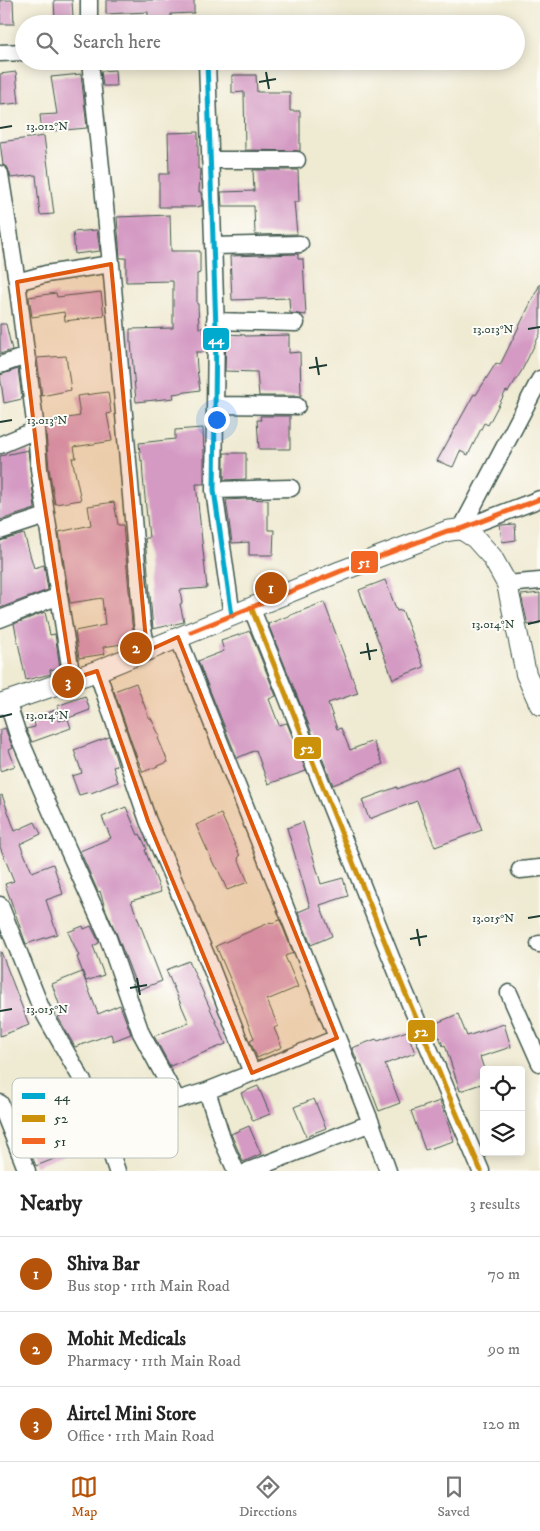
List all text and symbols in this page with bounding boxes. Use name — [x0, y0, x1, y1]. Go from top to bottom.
search box — [15, 15, 525, 70]
icon: search — [33, 29, 61, 57]
text: Search here — [73, 31, 161, 54]
text: 13.012°N — [26, 119, 68, 134]
text: 13.013°N — [473, 322, 513, 337]
line badge: 44 — [202, 327, 230, 351]
text: 44 — [207, 331, 225, 349]
your location — [204, 407, 230, 433]
text: 13.013°N — [27, 413, 67, 428]
line badge: 51 — [350, 550, 379, 574]
text: 51 — [357, 554, 370, 572]
pin: 1 — [255, 569, 287, 607]
text: 13.014°N — [471, 617, 515, 632]
pin: 2 — [120, 629, 152, 667]
pin: 3 — [52, 663, 84, 701]
text: 13.014°N — [25, 708, 69, 723]
line badge: 52 — [293, 736, 322, 760]
text: 52 — [299, 740, 315, 758]
text: 13.015°N — [472, 911, 514, 926]
text: 13.015°N — [26, 1002, 68, 1017]
line badge: 52 — [407, 1019, 436, 1043]
text: 52 — [413, 1023, 429, 1041]
map controls — [480, 1066, 525, 1156]
button: locate — [480, 1066, 525, 1111]
legend — [12, 1078, 178, 1158]
text: 44 — [54, 1088, 71, 1106]
text: 52 — [54, 1110, 68, 1128]
button: layers — [480, 1111, 525, 1156]
text: 51 — [54, 1133, 66, 1151]
text: Nearby — [20, 1191, 82, 1217]
text: 3 results — [470, 1194, 520, 1214]
text: Shiva Bar — [67, 1253, 140, 1276]
text: 1 — [33, 1264, 39, 1284]
text: 70 m — [488, 1264, 520, 1284]
text: Bus stop · 11th Main Road — [67, 1276, 230, 1296]
text: Mohit Medicals — [67, 1328, 186, 1351]
text: 2 — [32, 1339, 40, 1359]
text: 90 m — [488, 1339, 520, 1359]
text: Pharmacy · 11th Main Road — [67, 1351, 241, 1371]
text: Airtel Mini Store — [67, 1403, 196, 1426]
text: 3 — [33, 1414, 39, 1434]
text: 120 m — [482, 1414, 520, 1434]
text: Office · 11th Main Road — [67, 1426, 214, 1446]
tab: Map — [70, 1473, 98, 1521]
tab: Directions — [239, 1473, 297, 1521]
tab: Saved — [438, 1473, 470, 1521]

